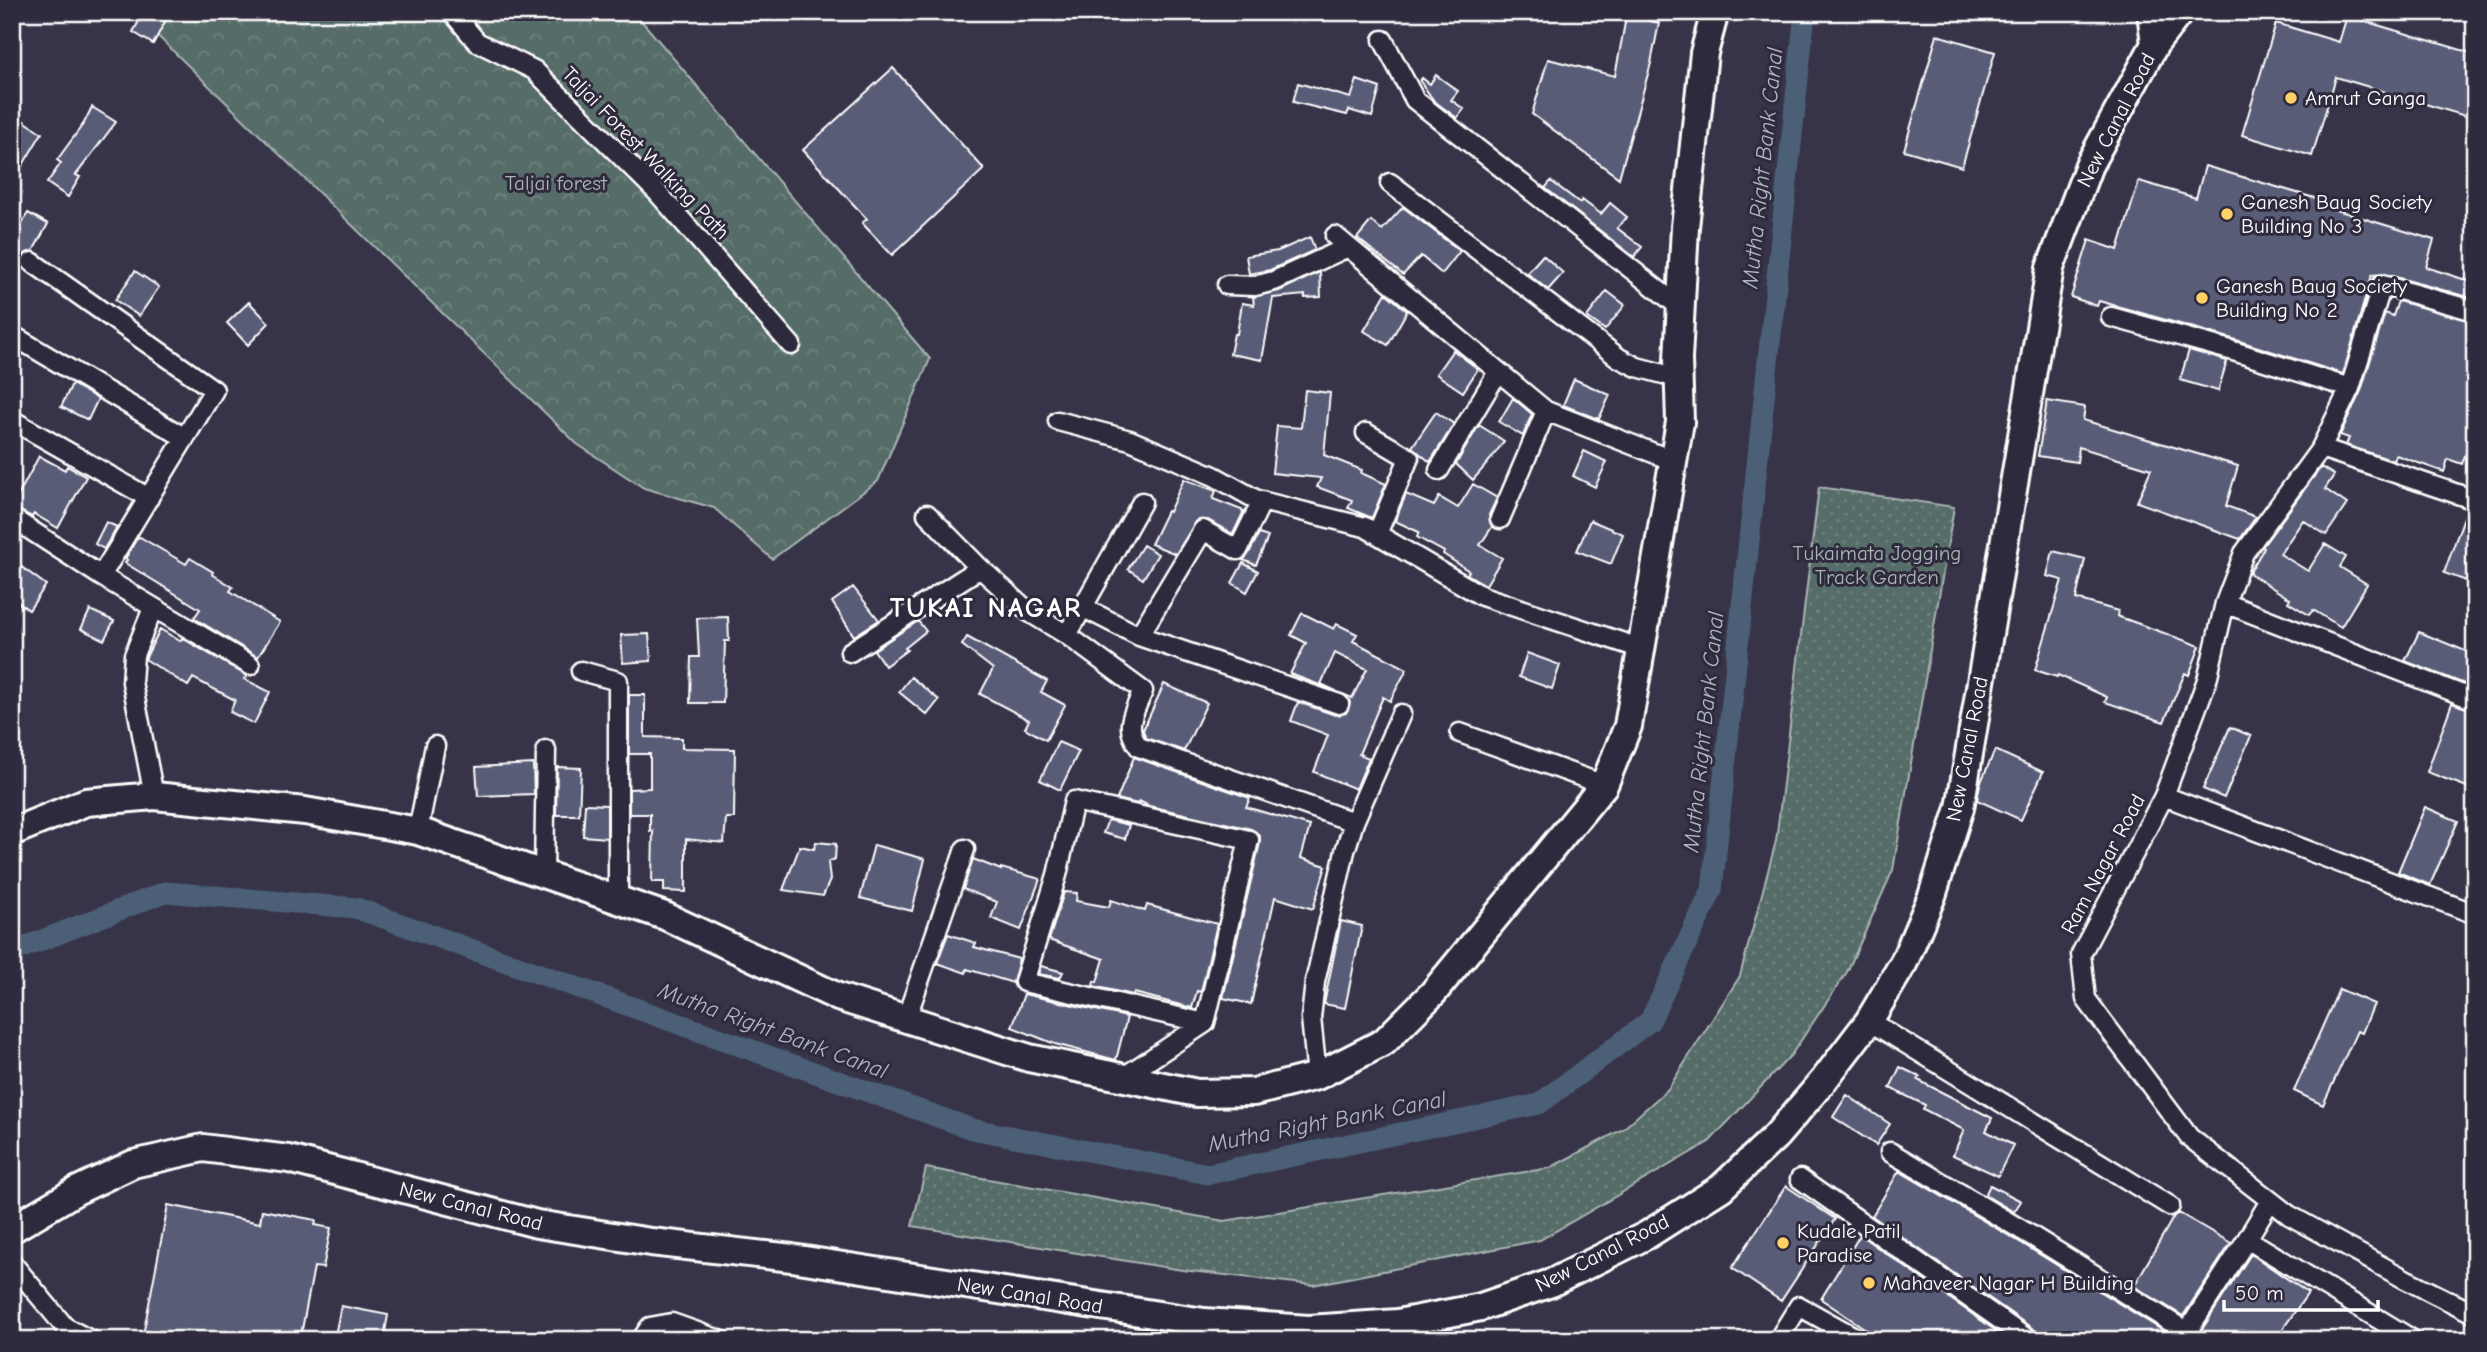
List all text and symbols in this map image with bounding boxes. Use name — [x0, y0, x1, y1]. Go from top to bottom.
water label: Mutha Right Bank Canal — [1736, 45, 1789, 291]
street label: New Canal Road — [2072, 49, 2160, 191]
street label: Taljai Forest Walking Path — [557, 62, 735, 244]
place label: Amrut Ganga — [2305, 86, 2426, 110]
marker: Amrut Ganga — [2283, 90, 2299, 106]
park label: Taljai forest — [505, 171, 608, 195]
place label: Ganesh Baug Society Building No 3 — [2241, 190, 2433, 238]
marker: Ganesh Baug Society Building No 3 — [2219, 206, 2235, 222]
place label: Ganesh Baug Society Building No 2 — [2216, 274, 2408, 322]
marker: Ganesh Baug Society Building No 2 — [2194, 290, 2210, 306]
park label: Tukaimata Jogging Track Garden — [1793, 541, 1961, 589]
district label: TUKAI NAGAR — [890, 592, 1082, 624]
water label: Mutha Right Bank Canal — [1677, 609, 1730, 855]
street label: New Canal Road — [1941, 675, 1993, 823]
street label: Ram Nagar Road — [2056, 790, 2150, 938]
water label: Mutha Right Bank Canal — [654, 976, 892, 1085]
water label: Mutha Right Bank Canal — [1205, 1085, 1449, 1158]
street label: New Canal Road — [397, 1177, 545, 1235]
street label: New Canal Road — [1531, 1209, 1673, 1297]
place label: Kudale Patil Paradise — [1797, 1219, 1901, 1267]
marker: Kudale Patil Paradise — [1775, 1235, 1791, 1251]
scale bar — [2224, 1268, 2378, 1312]
place label: Mahaveer Nagar H Building — [1883, 1271, 2134, 1295]
street label: New Canal Road — [956, 1272, 1104, 1318]
marker: Mahaveer Nagar H Building — [1861, 1275, 1877, 1291]
text: 50 m — [2235, 1281, 2284, 1305]

